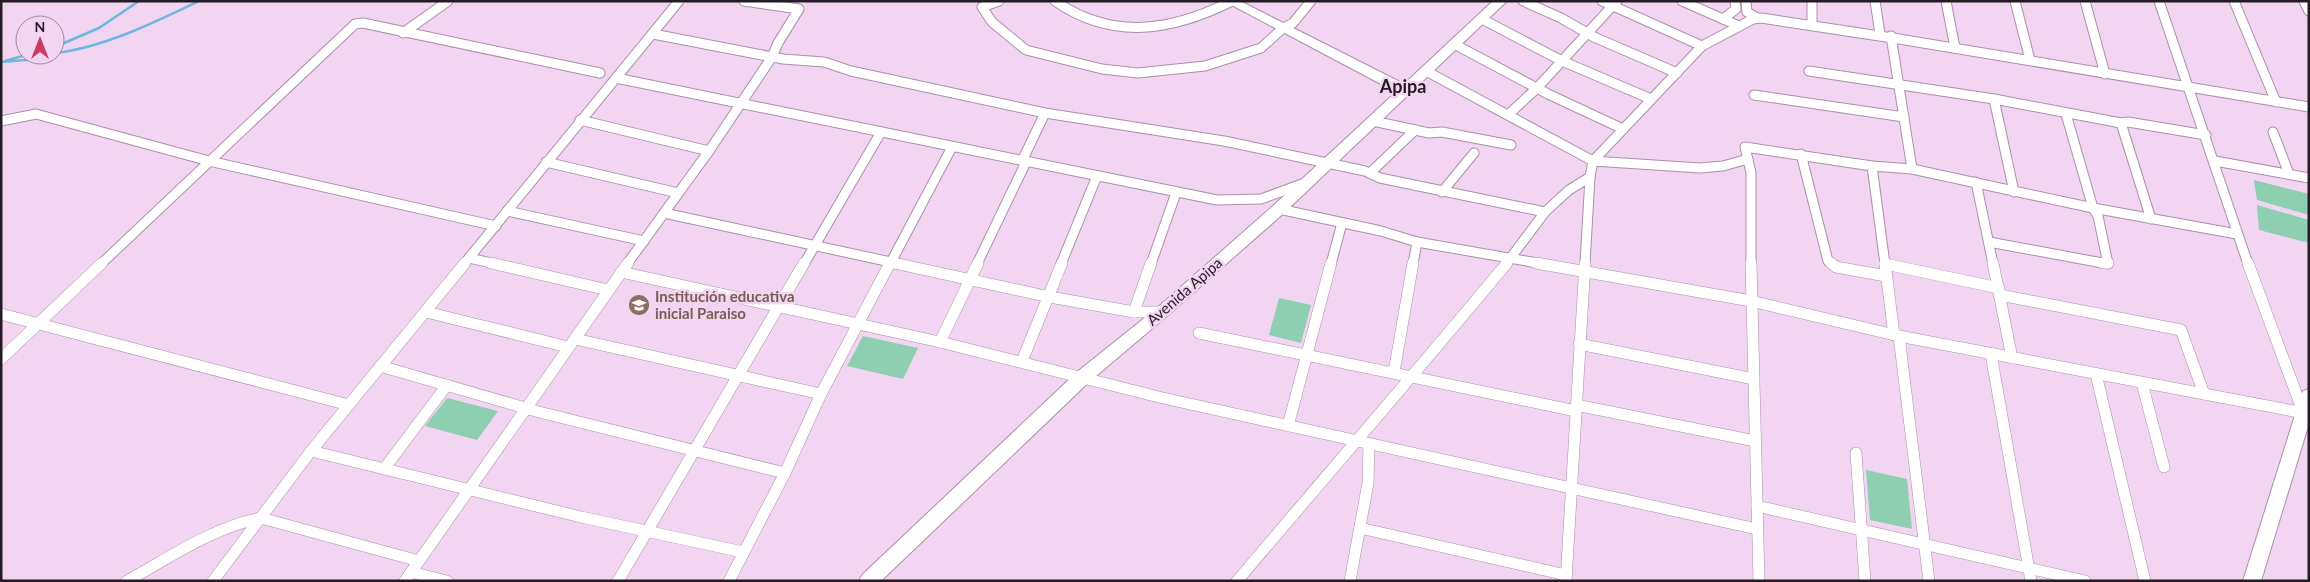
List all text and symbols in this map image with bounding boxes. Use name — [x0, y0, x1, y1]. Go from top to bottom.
north arrow — [15, 15, 65, 65]
text: N — [35, 18, 45, 35]
district label: Apipa — [1379, 75, 1426, 97]
street label: Avenida Apipa — [1143, 253, 1225, 329]
place label: Institución educativa inicial Paraiso — [655, 287, 795, 322]
school or university icon: Institución educativa inicial Paraiso — [627, 293, 651, 317]

